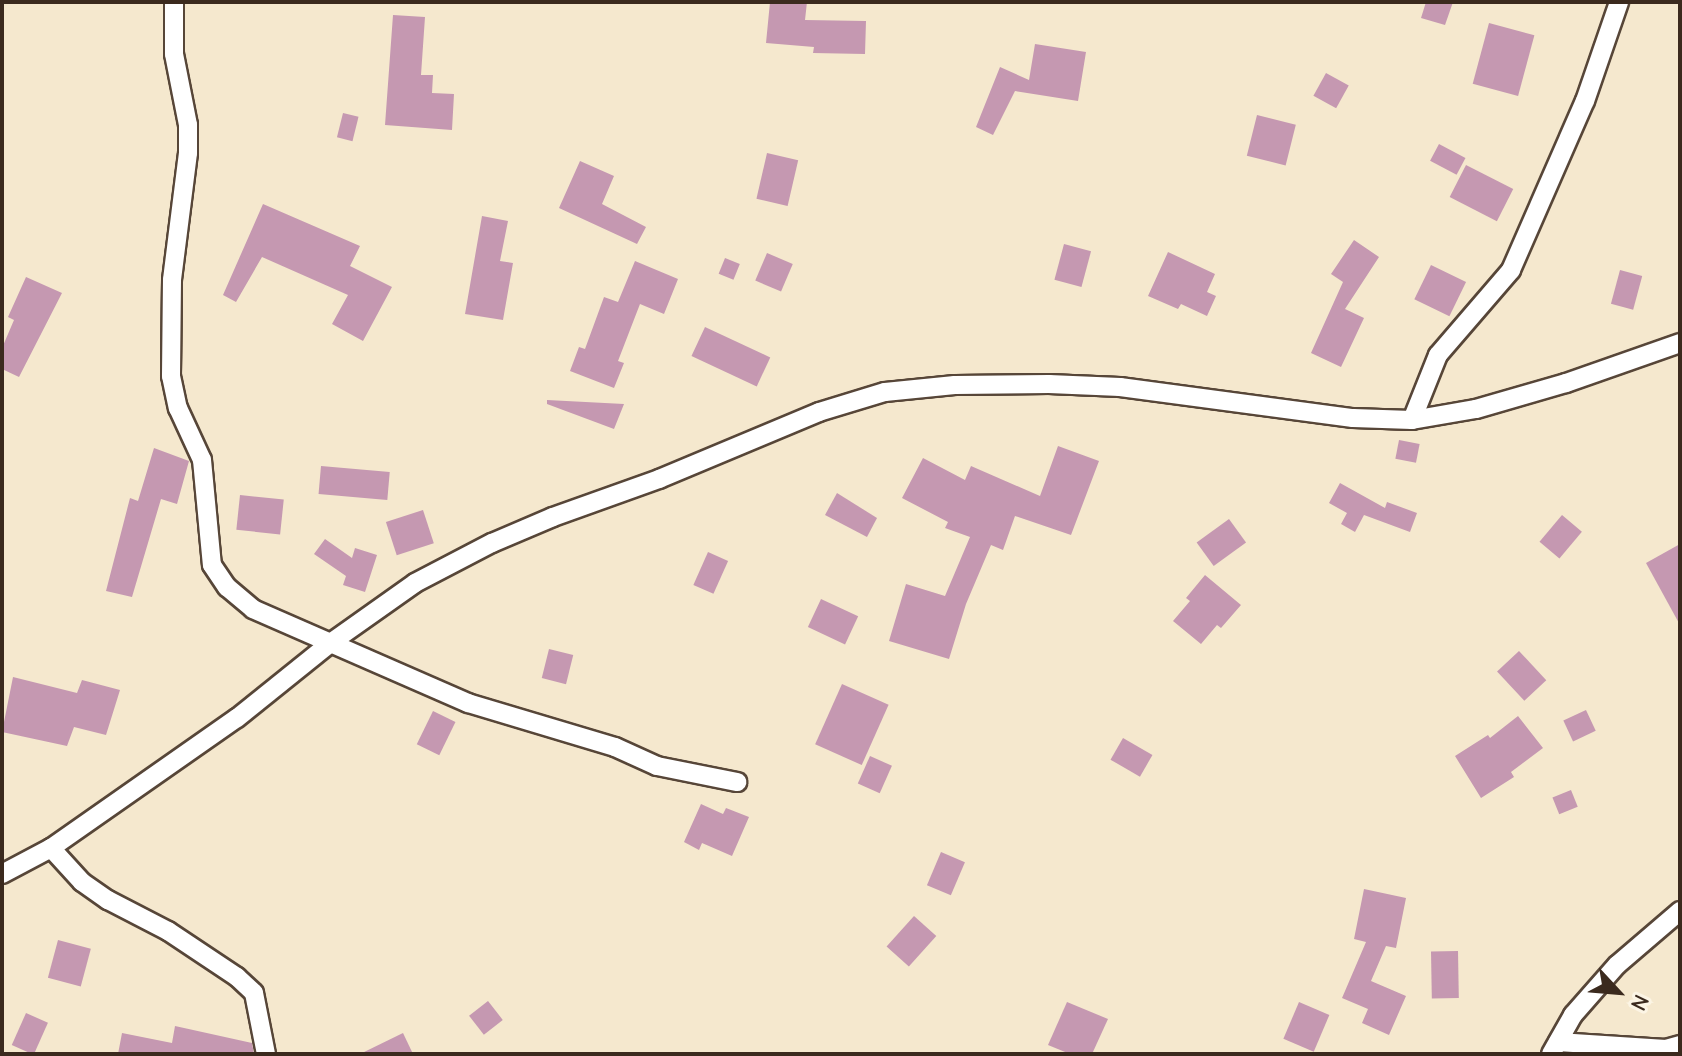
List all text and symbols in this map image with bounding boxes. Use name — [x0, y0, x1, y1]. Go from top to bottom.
north arrow — [1578, 952, 1658, 1032]
text: N — [1625, 990, 1654, 1015]

